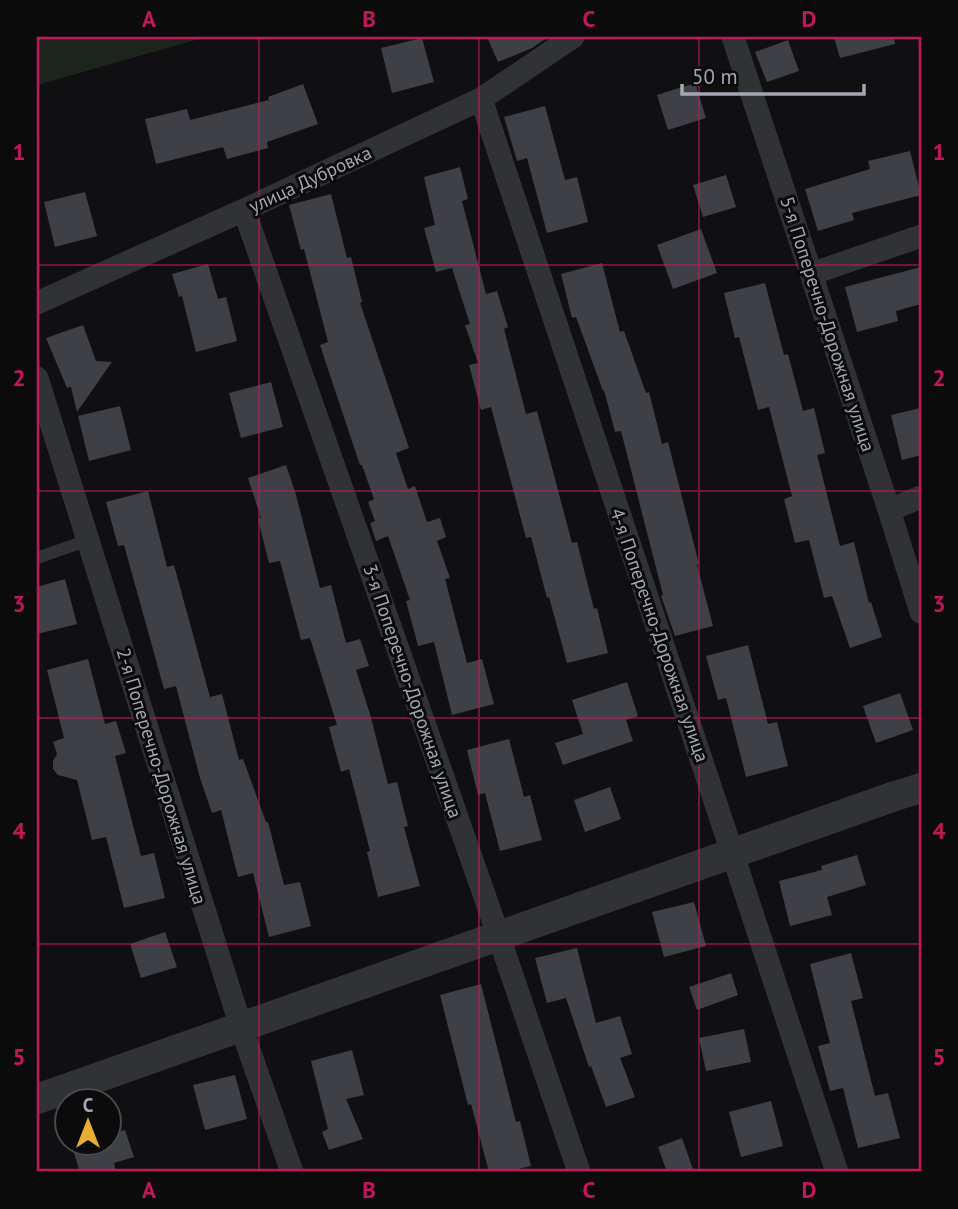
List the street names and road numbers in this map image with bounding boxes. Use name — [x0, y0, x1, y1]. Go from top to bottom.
street label: улица Дубровка — [245, 140, 375, 218]
street label: 5-я Поперечно-Дорожная улица — [775, 193, 881, 455]
street label: 4-я Поперечно-Дорожная улица — [605, 505, 715, 765]
street label: 3-я Поперечно-Дорожная улица — [358, 561, 468, 821]
street label: 2-я Поперечно-Дорожная улица — [112, 645, 212, 907]

